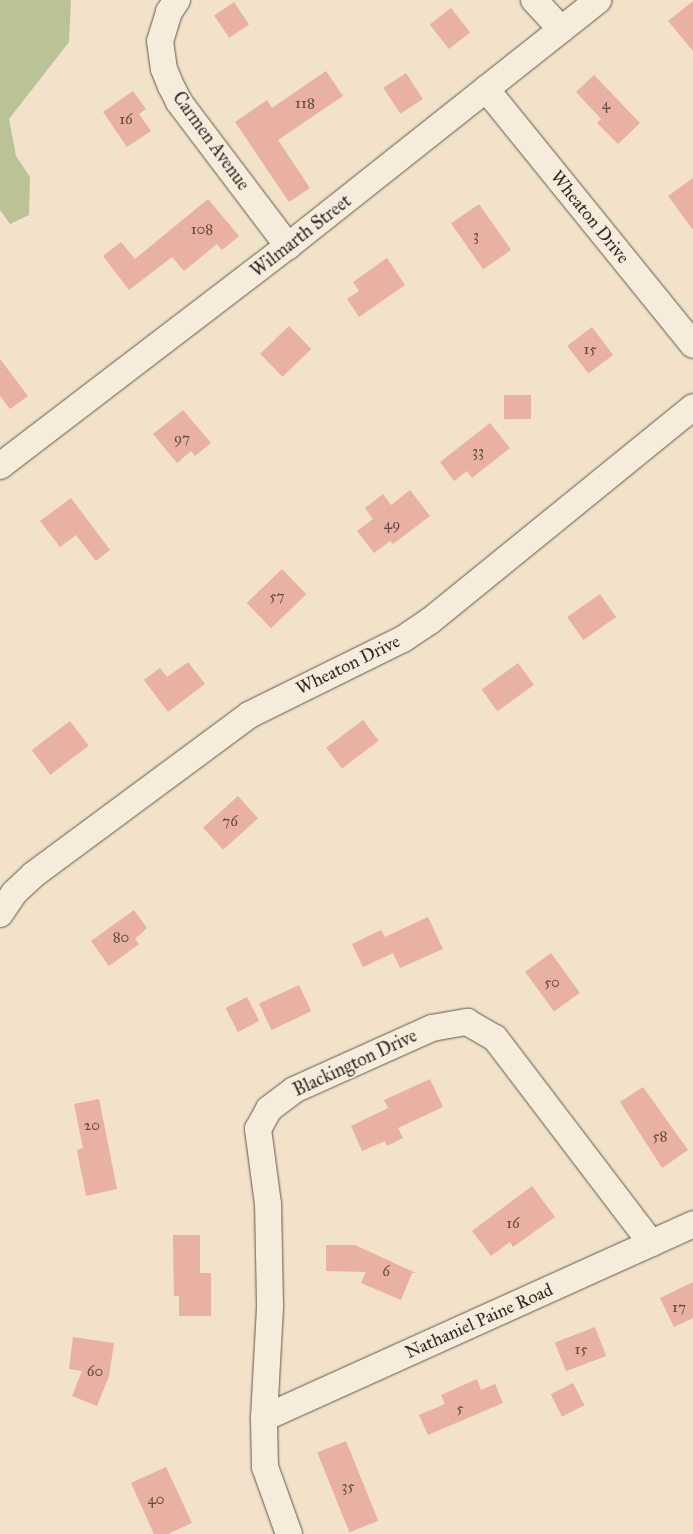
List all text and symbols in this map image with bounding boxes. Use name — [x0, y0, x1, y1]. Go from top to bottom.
street label: Carmen Avenue — [168, 87, 254, 195]
house number: 118 — [295, 95, 315, 113]
house number: 4 — [602, 96, 610, 114]
house number: 16 — [119, 111, 133, 129]
street label: Wheaton Drive — [546, 166, 634, 268]
street label: Wilmarth Street — [247, 190, 355, 282]
house number: 108 — [191, 221, 213, 239]
house number: 3 — [473, 227, 479, 245]
house number: 15 — [584, 341, 596, 359]
house number: 97 — [174, 430, 190, 448]
house number: 33 — [472, 443, 484, 461]
house number: 49 — [384, 516, 400, 534]
house number: 57 — [270, 588, 284, 606]
street label: Wheaton Drive — [292, 631, 404, 699]
house number: 76 — [222, 813, 238, 831]
house number: 80 — [113, 929, 129, 947]
house number: 50 — [544, 974, 560, 992]
street label: Blackington Drive — [290, 1025, 420, 1101]
house number: 20 — [84, 1117, 100, 1135]
house number: 58 — [653, 1128, 667, 1146]
house number: 16 — [506, 1215, 520, 1233]
house number: 6 — [382, 1263, 390, 1281]
street label: Nathaniel Paine Road — [402, 1279, 556, 1363]
house number: 17 — [672, 1299, 686, 1317]
house number: 15 — [575, 1341, 587, 1359]
house number: 60 — [87, 1363, 103, 1381]
house number: 5 — [457, 1400, 463, 1418]
house number: 35 — [342, 1478, 354, 1496]
house number: 40 — [147, 1491, 165, 1509]

